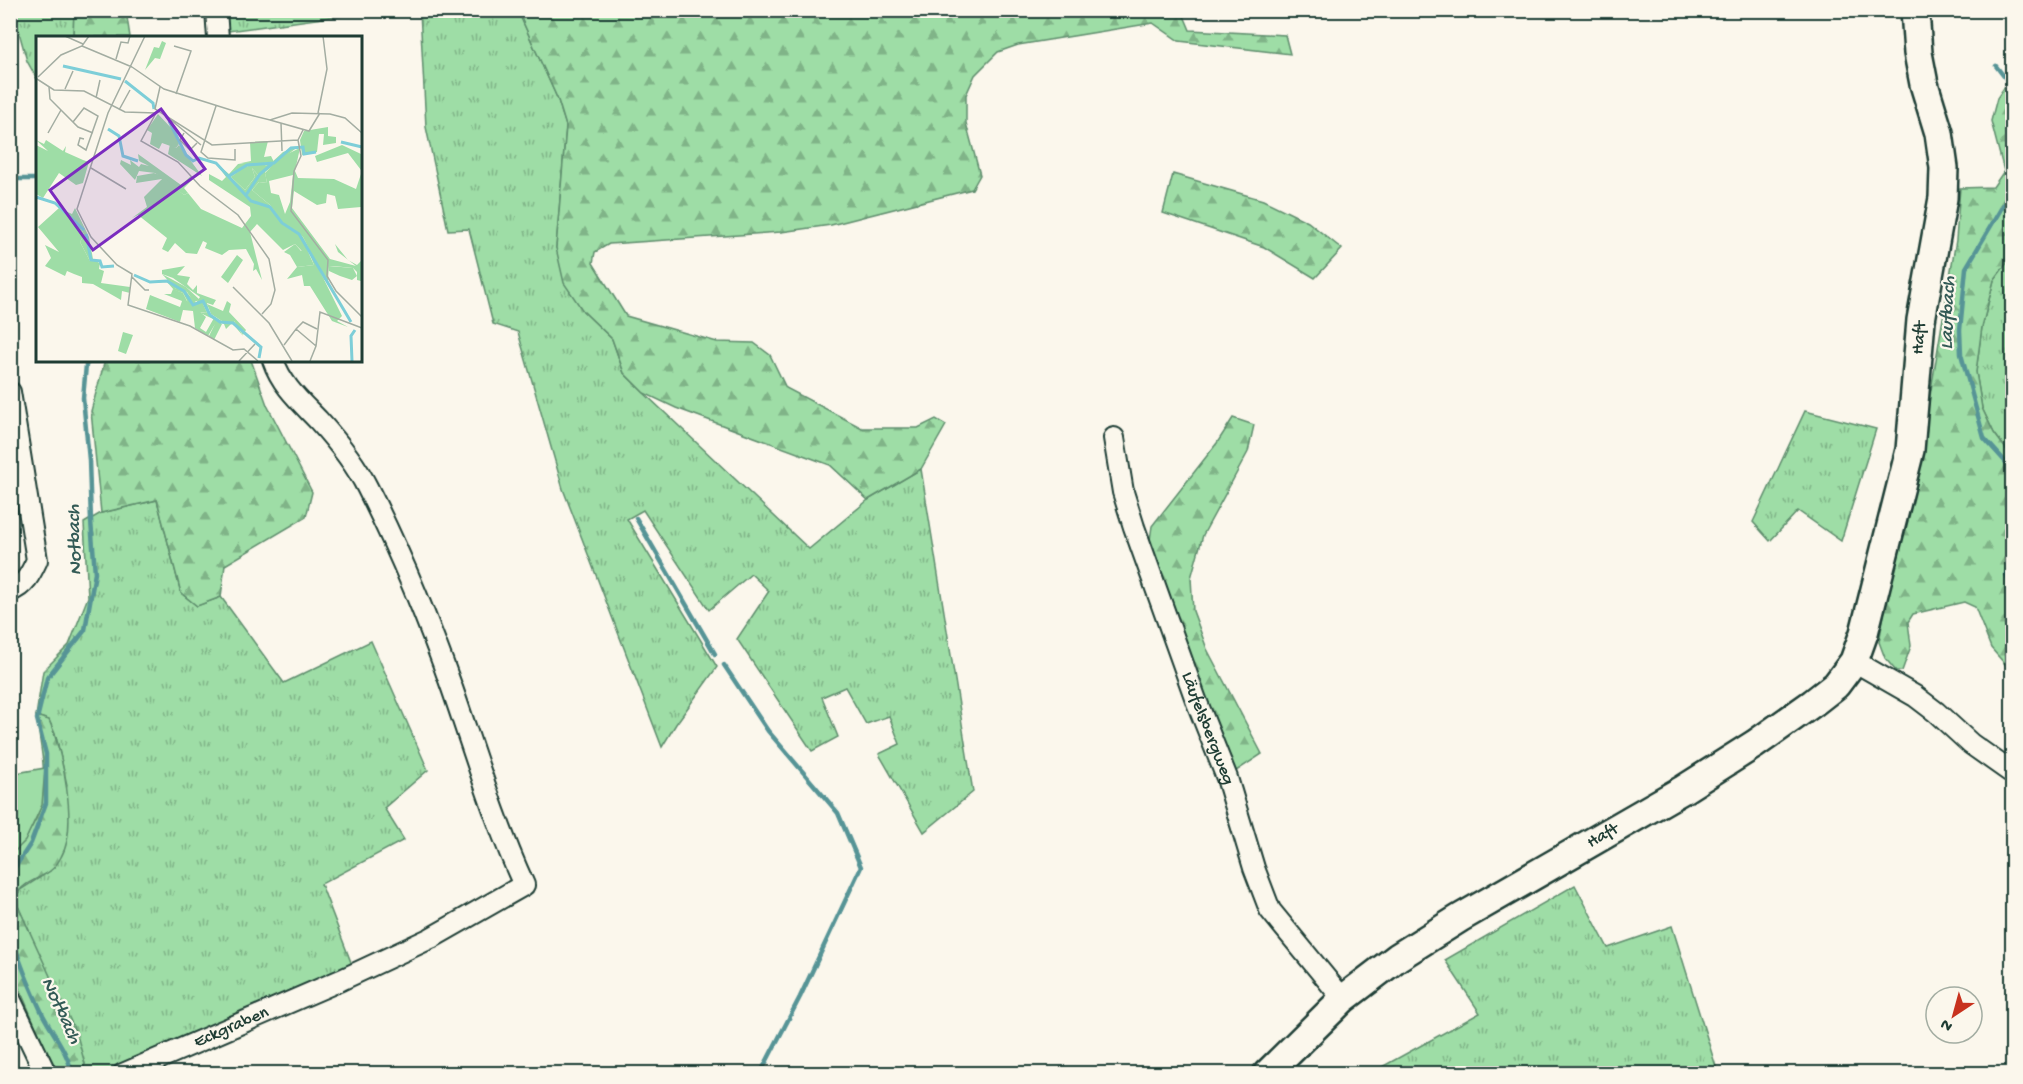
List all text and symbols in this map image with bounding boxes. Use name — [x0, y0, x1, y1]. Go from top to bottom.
inset map — [36, 36, 362, 362]
water label: Laufbach — [1936, 276, 1962, 350]
street label: Haft — [1908, 319, 1931, 355]
water label: Notbach — [63, 504, 89, 576]
street label: Läufelsbergweg — [1176, 669, 1239, 787]
street label: Haft — [1583, 818, 1624, 853]
water label: Notbach — [35, 974, 85, 1048]
north arrow — [1924, 985, 1984, 1045]
street label: Eckgraben — [191, 1002, 272, 1053]
text: N — [1937, 1013, 1957, 1035]

